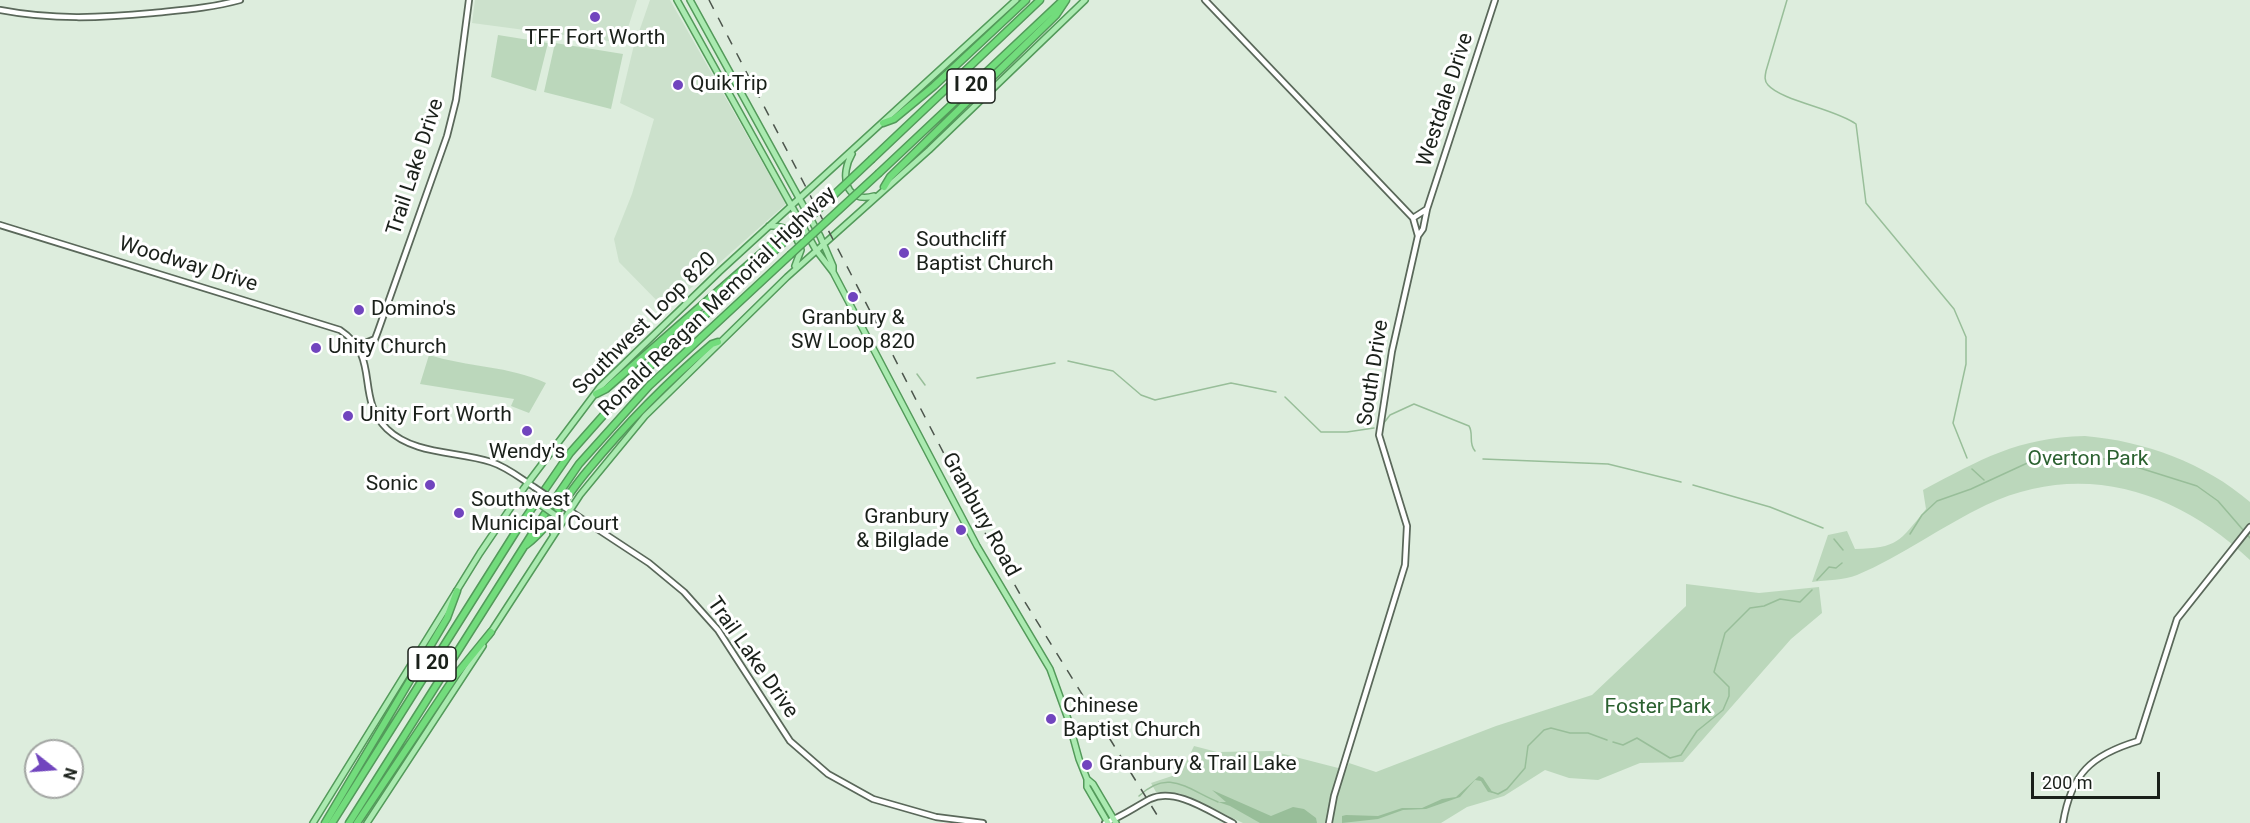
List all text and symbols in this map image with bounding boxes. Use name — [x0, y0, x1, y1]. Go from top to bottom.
marker: TFF Fort Worth — [588, 10, 602, 24]
place label: TFF Fort Worth — [525, 26, 665, 52]
street label: Westdale Drive — [1413, 30, 1479, 170]
road number: I 20 — [947, 69, 995, 103]
place label: QuikTrip — [690, 72, 768, 98]
marker: QuikTrip — [671, 78, 685, 92]
street label: Trail Lake Drive — [382, 96, 450, 238]
street label: Ronald Reagan Memorial Highway — [594, 182, 842, 422]
place label: Southcliff Baptist Church — [916, 228, 1053, 278]
street label: Woodway Drive — [116, 232, 260, 298]
marker: Southcliff Baptist Church — [897, 246, 911, 260]
street label: Southwest Loop 820 — [568, 247, 722, 401]
marker: Granbury & SW Loop 820 — [846, 290, 860, 304]
place label: Domino's — [371, 297, 456, 323]
marker: Domino's — [352, 303, 366, 317]
place label: Granbury & SW Loop 820 — [791, 306, 915, 356]
street label: South Drive — [1353, 318, 1395, 428]
place label: Unity Church — [328, 335, 447, 361]
marker: Unity Church — [309, 341, 323, 355]
place label: Unity Fort Worth — [360, 403, 512, 429]
marker: Unity Fort Worth — [341, 409, 355, 423]
marker: Wendy's — [520, 424, 534, 438]
place label: Wendy's — [489, 440, 565, 466]
park label: Overton Park — [2027, 447, 2149, 473]
street label: Granbury Road — [936, 449, 1024, 581]
place label: Sonic — [366, 472, 418, 498]
marker: Sonic — [423, 478, 437, 492]
place label: Southwest Municipal Court — [471, 488, 619, 538]
place label: Granbury & Bilglade — [856, 505, 949, 555]
marker: Southwest Municipal Court — [452, 506, 466, 520]
marker: Granbury & Bilglade — [954, 523, 968, 537]
street label: Trail Lake Drive — [701, 593, 803, 723]
road number: I 20 — [408, 647, 456, 681]
place label: Chinese Baptist Church — [1063, 694, 1200, 744]
park label: Foster Park — [1605, 695, 1711, 721]
marker: Chinese Baptist Church — [1044, 712, 1058, 726]
north arrow — [24, 739, 84, 799]
place label: Granbury & Trail Lake — [1099, 752, 1297, 778]
marker: Granbury & Trail Lake — [1080, 758, 1094, 772]
scale bar — [2034, 760, 2163, 798]
text: N — [59, 766, 81, 782]
text: 200 m — [2042, 772, 2093, 793]

